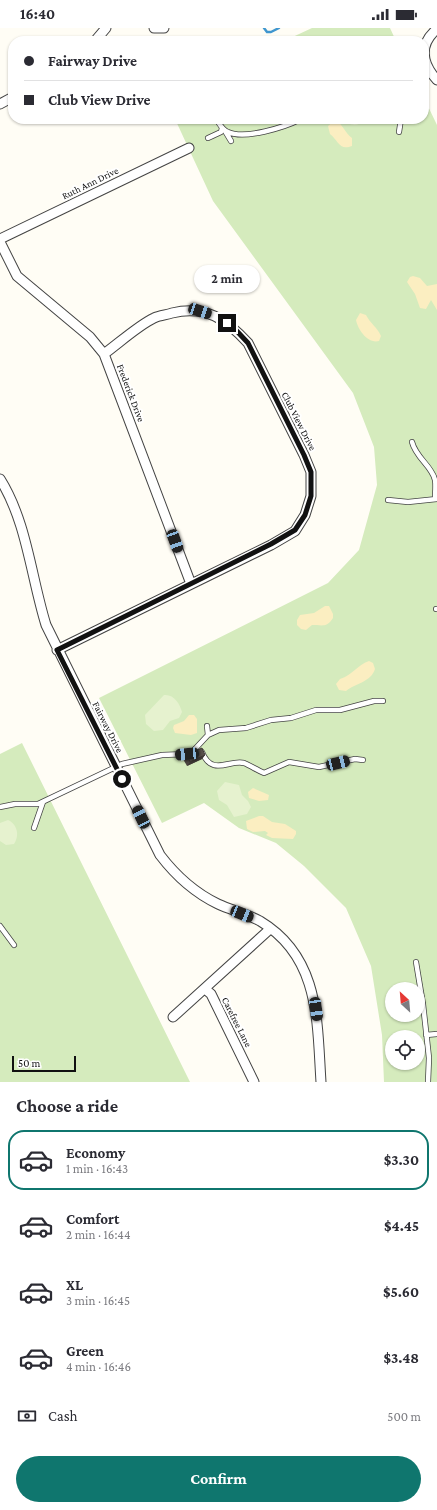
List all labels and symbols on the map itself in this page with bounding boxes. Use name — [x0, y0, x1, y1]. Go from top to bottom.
street label: Ruth Ann Drive — [60, 164, 121, 201]
callout: 2 min — [194, 265, 260, 293]
car — [187, 302, 213, 320]
route end — [218, 314, 236, 332]
street label: Frederick Drive — [115, 363, 147, 424]
street label: Club View Drive — [279, 390, 319, 453]
car — [165, 528, 185, 554]
street label: Fairway Drive — [90, 700, 126, 755]
car — [175, 747, 199, 761]
car — [325, 754, 351, 772]
route start — [113, 770, 131, 788]
car — [130, 804, 152, 830]
car — [229, 904, 255, 924]
north arrow — [385, 982, 425, 1022]
street label: Carefree Lane — [220, 995, 255, 1049]
car — [308, 996, 324, 1022]
scale bar — [12, 1054, 76, 1073]

